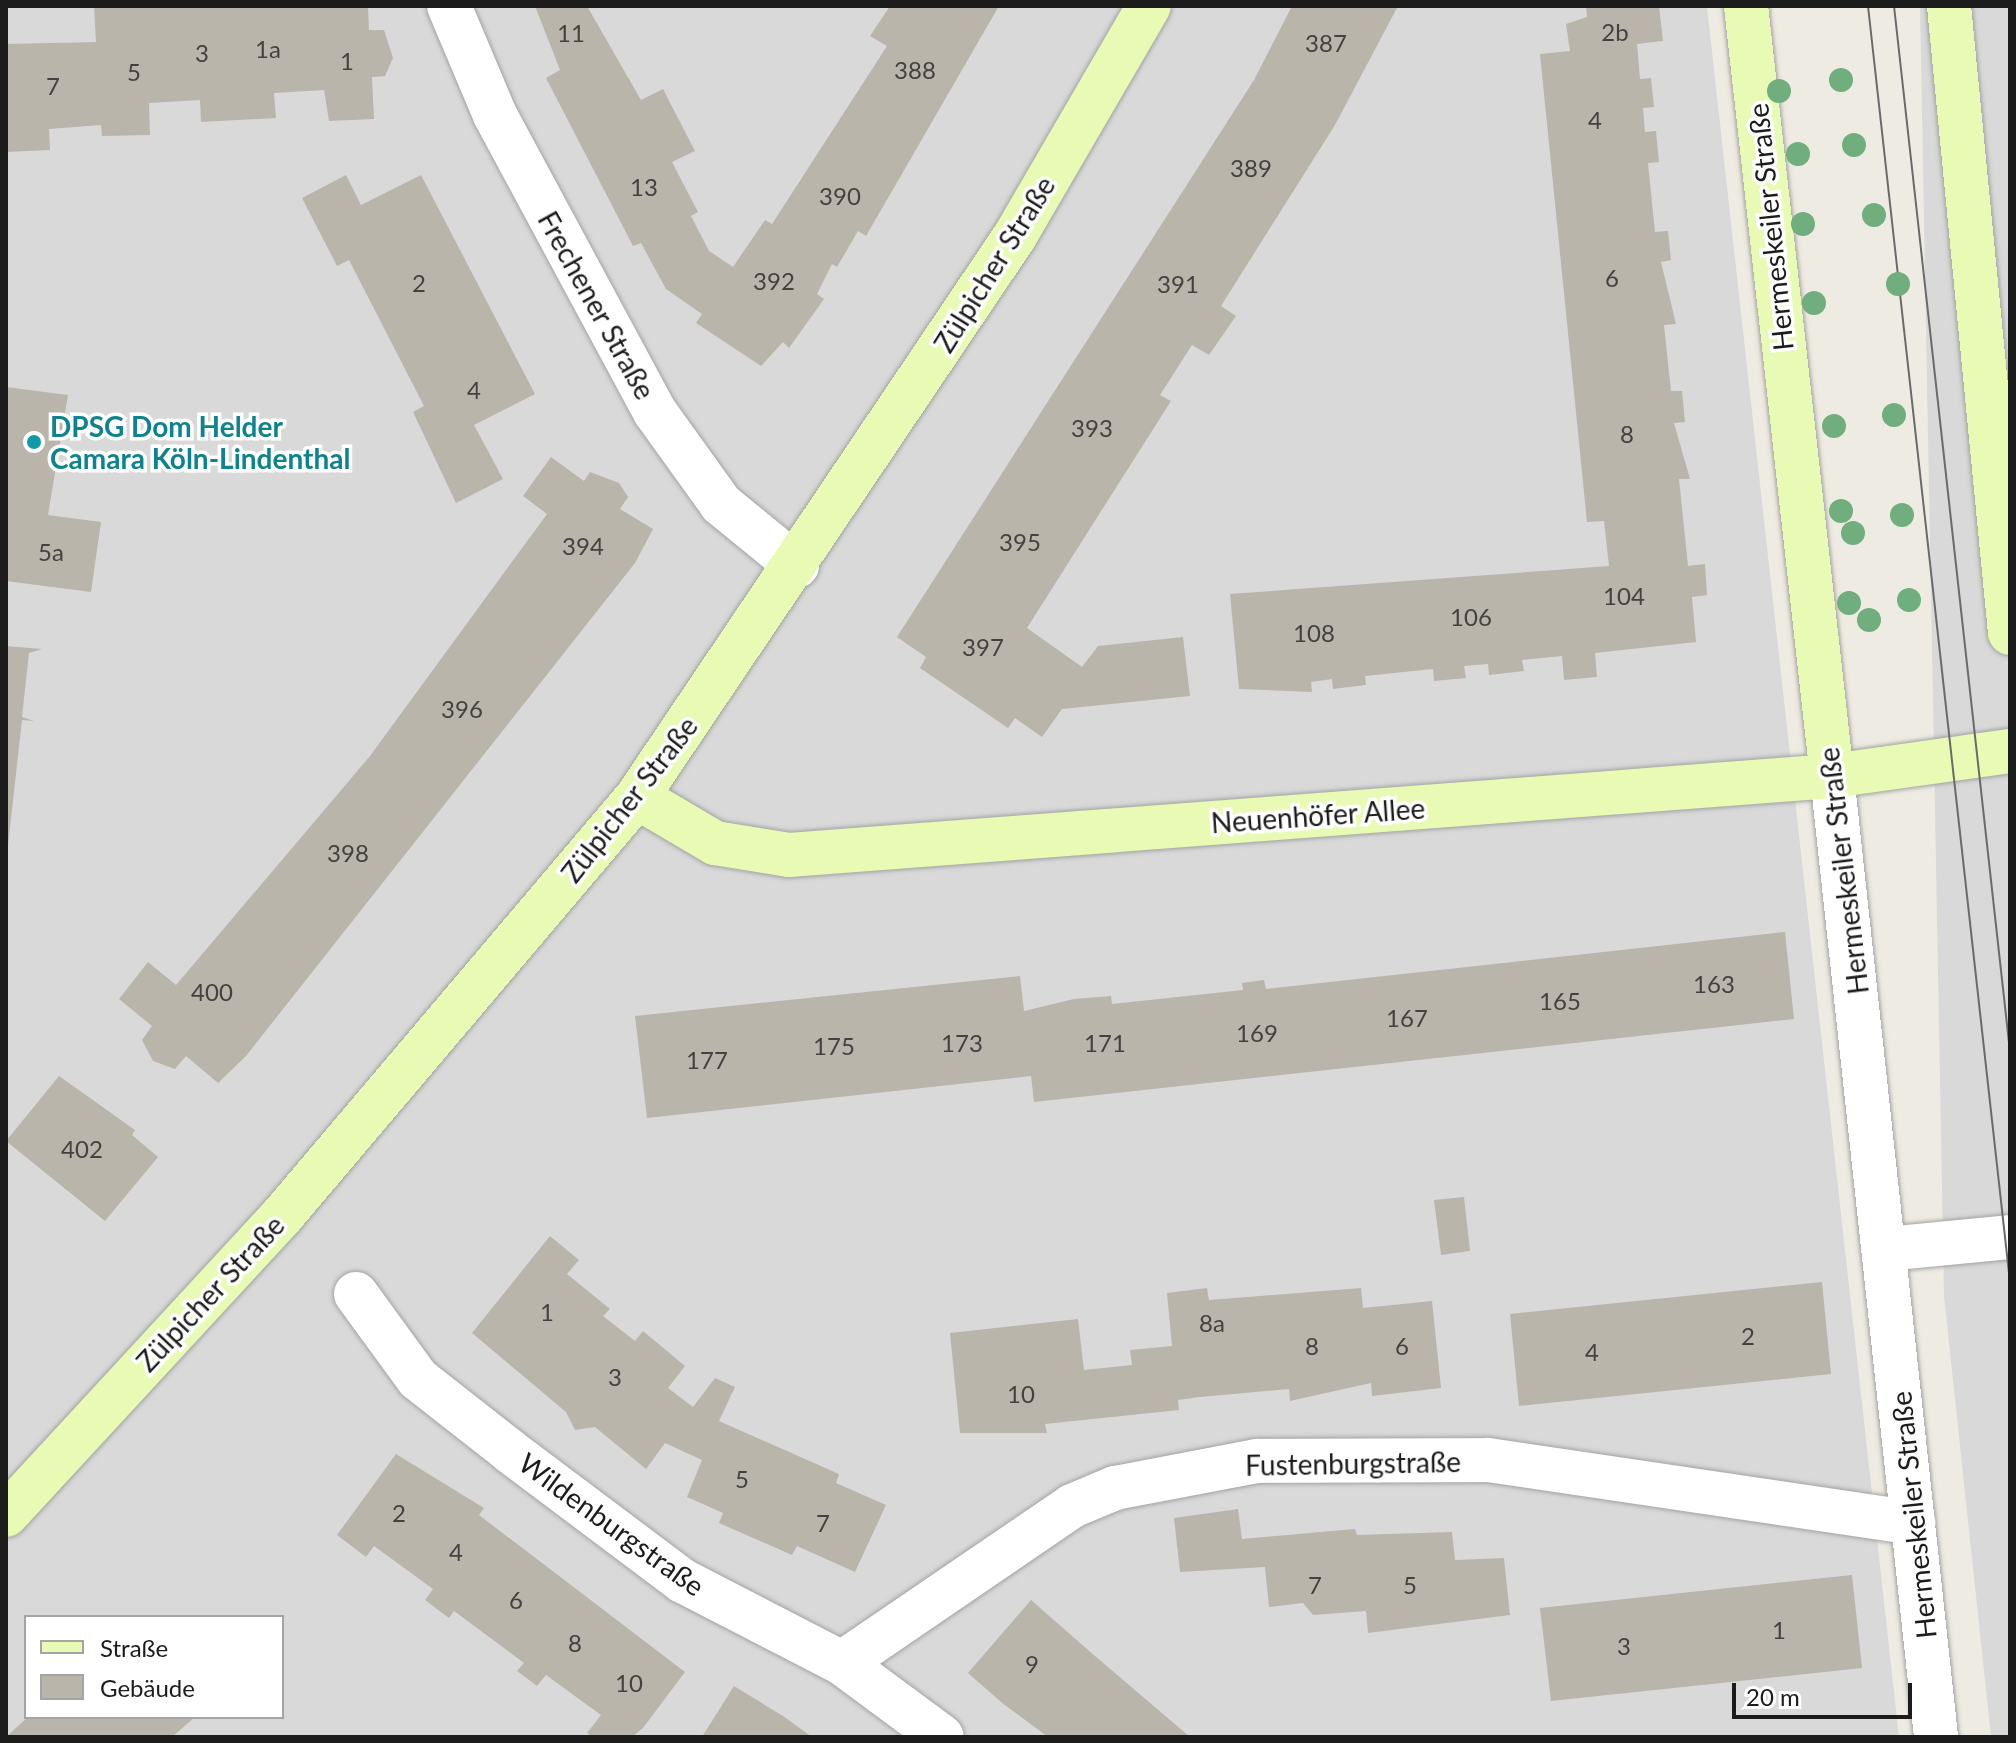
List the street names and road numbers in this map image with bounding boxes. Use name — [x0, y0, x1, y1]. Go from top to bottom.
street label: Hermeskeiler Straße — [1740, 101, 1800, 353]
street label: Zülpicher Straße — [926, 170, 1062, 358]
street label: Frechener Straße — [531, 205, 663, 405]
street label: Zülpicher Straße — [554, 709, 704, 889]
street label: Hermeskeiler Straße — [1811, 745, 1875, 997]
street label: Neuenhöfer Allee — [1209, 791, 1427, 839]
street label: Zülpicher Straße — [129, 1208, 291, 1378]
street label: Hermeskeiler Straße — [1883, 1389, 1943, 1641]
street label: Fustenburgstraße — [1245, 1444, 1461, 1482]
street label: Wildenburgstraße — [513, 1445, 711, 1603]

